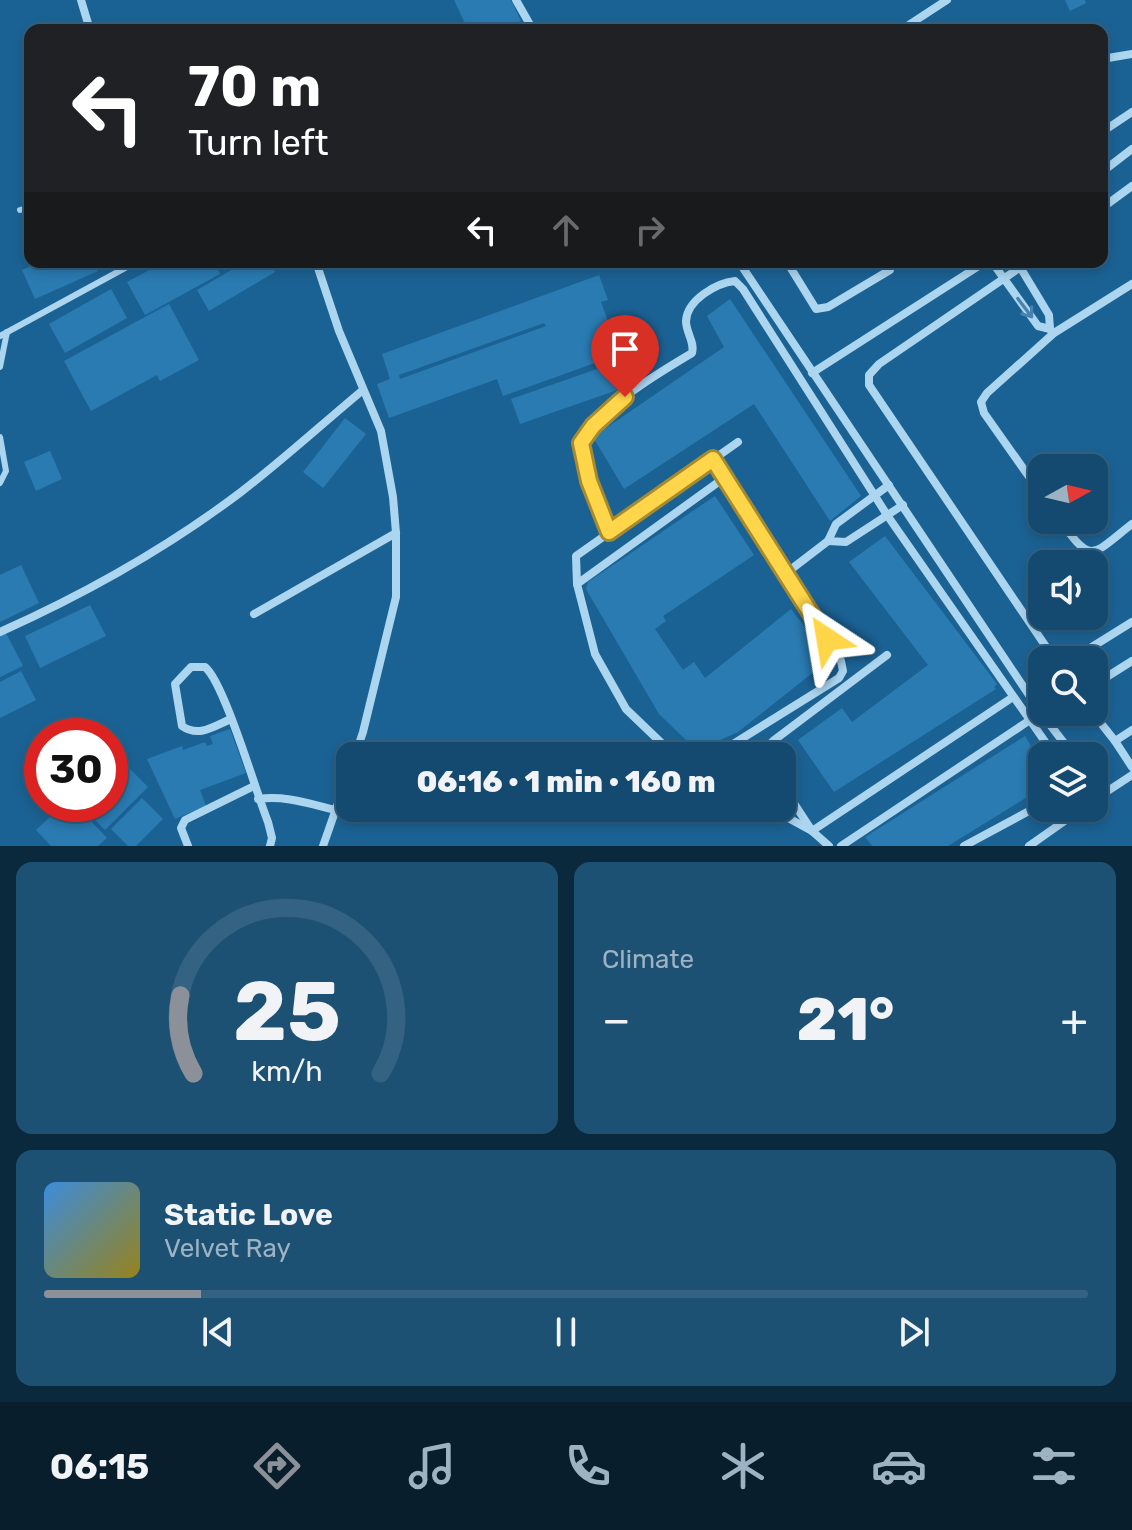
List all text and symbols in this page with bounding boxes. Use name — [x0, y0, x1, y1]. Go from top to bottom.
text: 70 m — [188, 54, 321, 120]
icon: left — [56, 56, 160, 160]
text: Turn left — [188, 121, 329, 164]
icon: left — [460, 208, 504, 252]
icon: ahead — [544, 208, 588, 252]
icon: right — [628, 208, 672, 252]
one-way arrow — [1016, 296, 1033, 318]
pin — [591, 315, 659, 397]
icon: arrive — [603, 327, 647, 371]
north arrow — [1028, 454, 1108, 534]
map controls — [1028, 454, 1108, 822]
button: sound — [1028, 550, 1108, 630]
position arrow — [785, 597, 869, 681]
button: search — [1028, 646, 1108, 726]
speed limit sign: 30 — [24, 718, 128, 822]
button: layers — [1028, 742, 1108, 822]
text: 06:16 · 1 min · 160 m — [416, 764, 716, 800]
text: Climate — [602, 944, 694, 975]
text: 25 — [233, 962, 341, 1061]
text: 21° — [797, 984, 894, 1055]
text: − — [602, 994, 631, 1046]
text: + — [1061, 994, 1088, 1046]
text: km/h — [251, 1054, 323, 1088]
text: Static Love — [164, 1197, 333, 1233]
text: Velvet Ray — [164, 1233, 291, 1264]
icon: previous — [196, 1310, 240, 1354]
icon: pause — [544, 1310, 588, 1354]
icon: next — [892, 1310, 936, 1354]
icon: directions — [249, 1438, 305, 1494]
icon: music — [404, 1438, 460, 1494]
icon: phone — [560, 1438, 616, 1494]
icon: climate — [715, 1438, 771, 1494]
icon: car — [871, 1438, 927, 1494]
icon: filters — [1026, 1438, 1082, 1494]
text: 06:15 — [50, 1445, 149, 1488]

